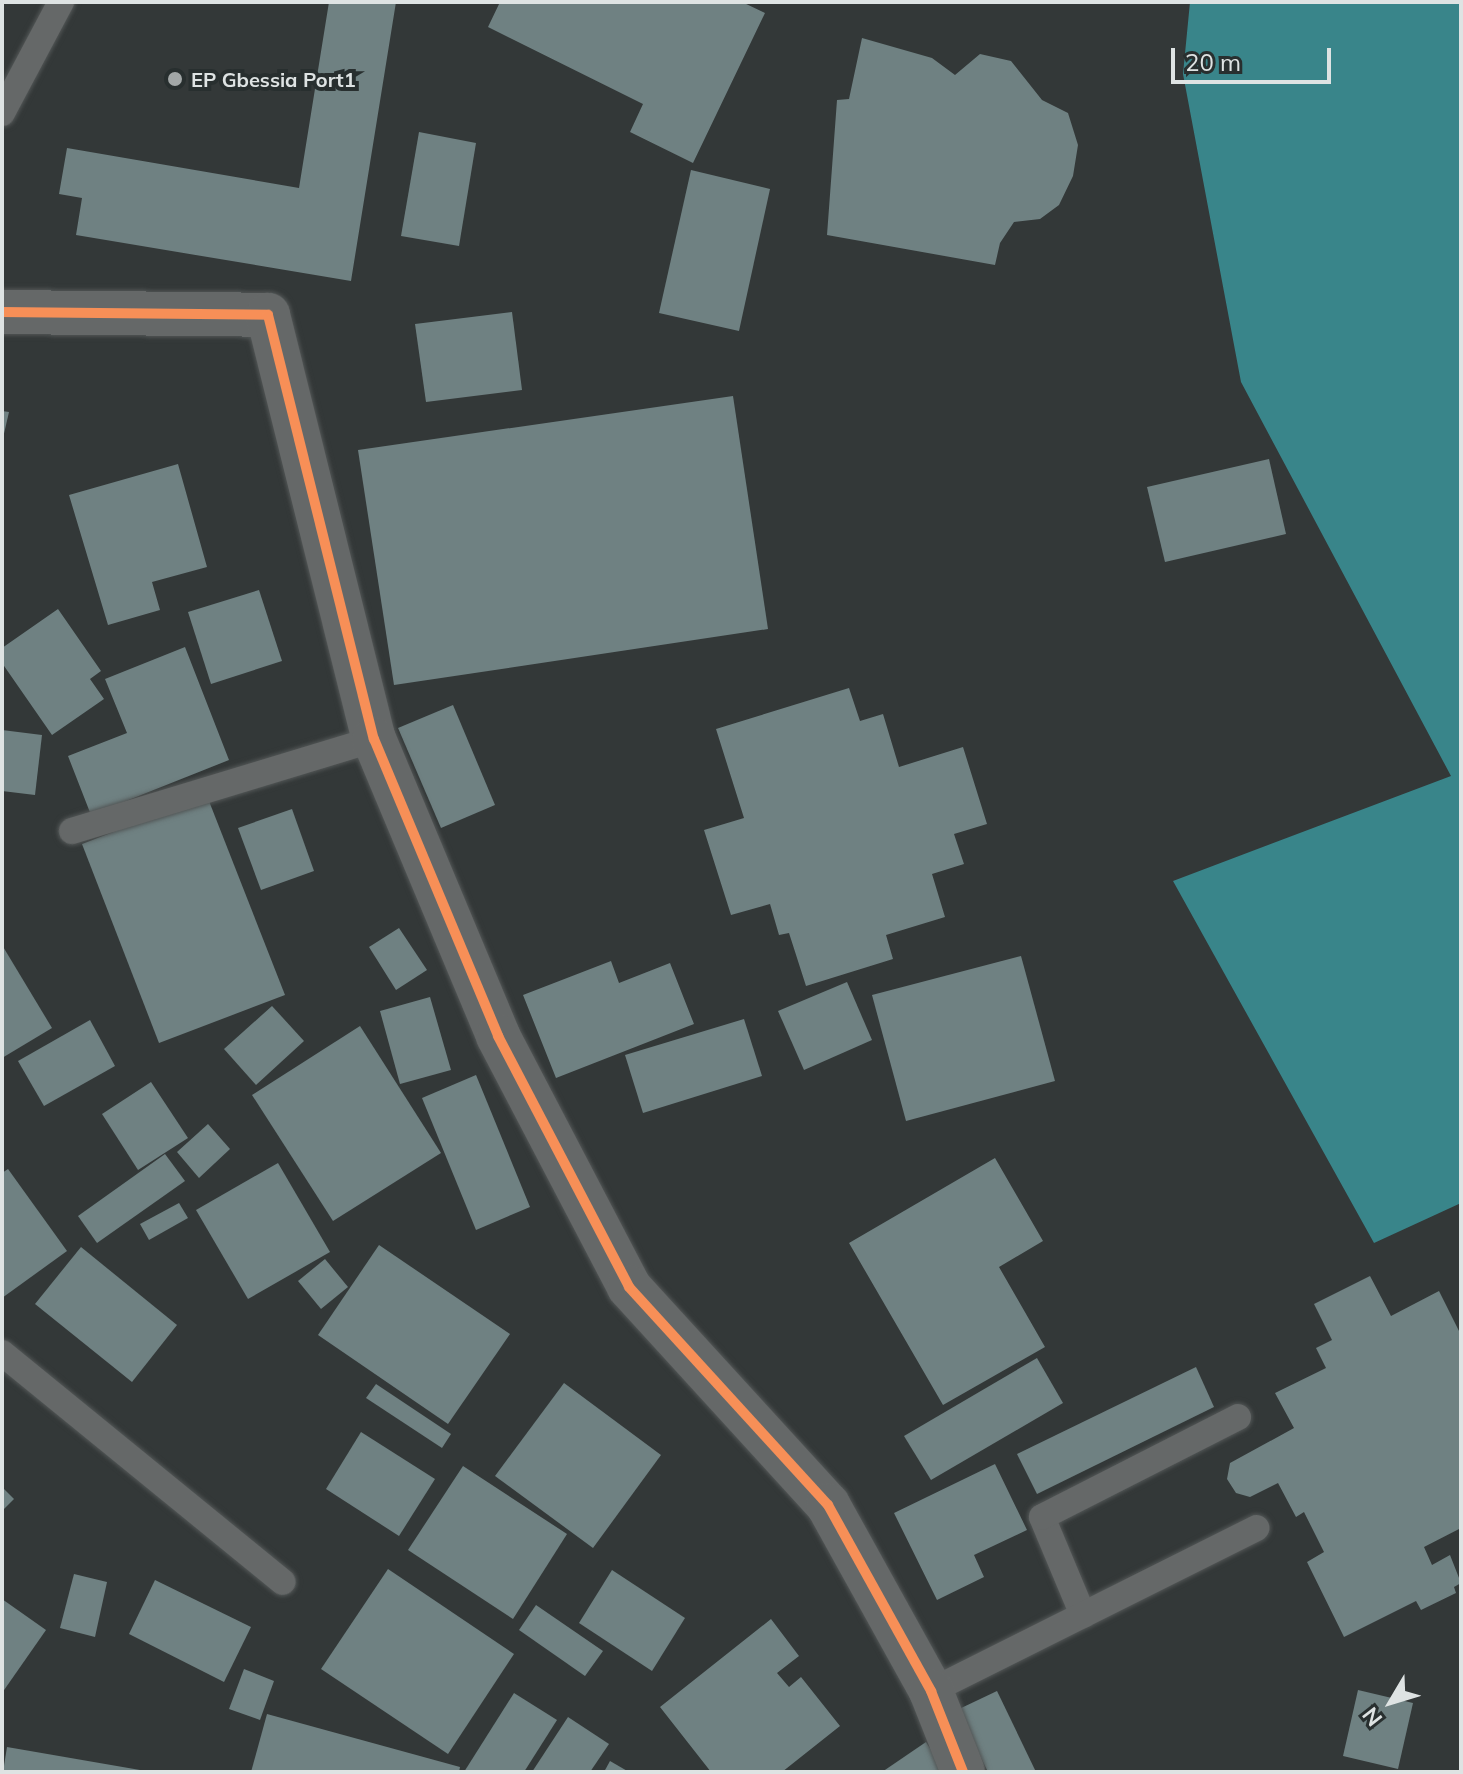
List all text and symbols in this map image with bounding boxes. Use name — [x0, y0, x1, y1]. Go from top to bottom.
scale bar — [1175, 32, 1335, 82]
text: 20 m — [1185, 47, 1241, 77]
place label: EP Gbessia Port1 — [191, 67, 356, 91]
marker: EP Gbessia Port1 — [166, 70, 184, 88]
north arrow — [1351, 1662, 1431, 1742]
text: N — [1356, 1702, 1388, 1732]

